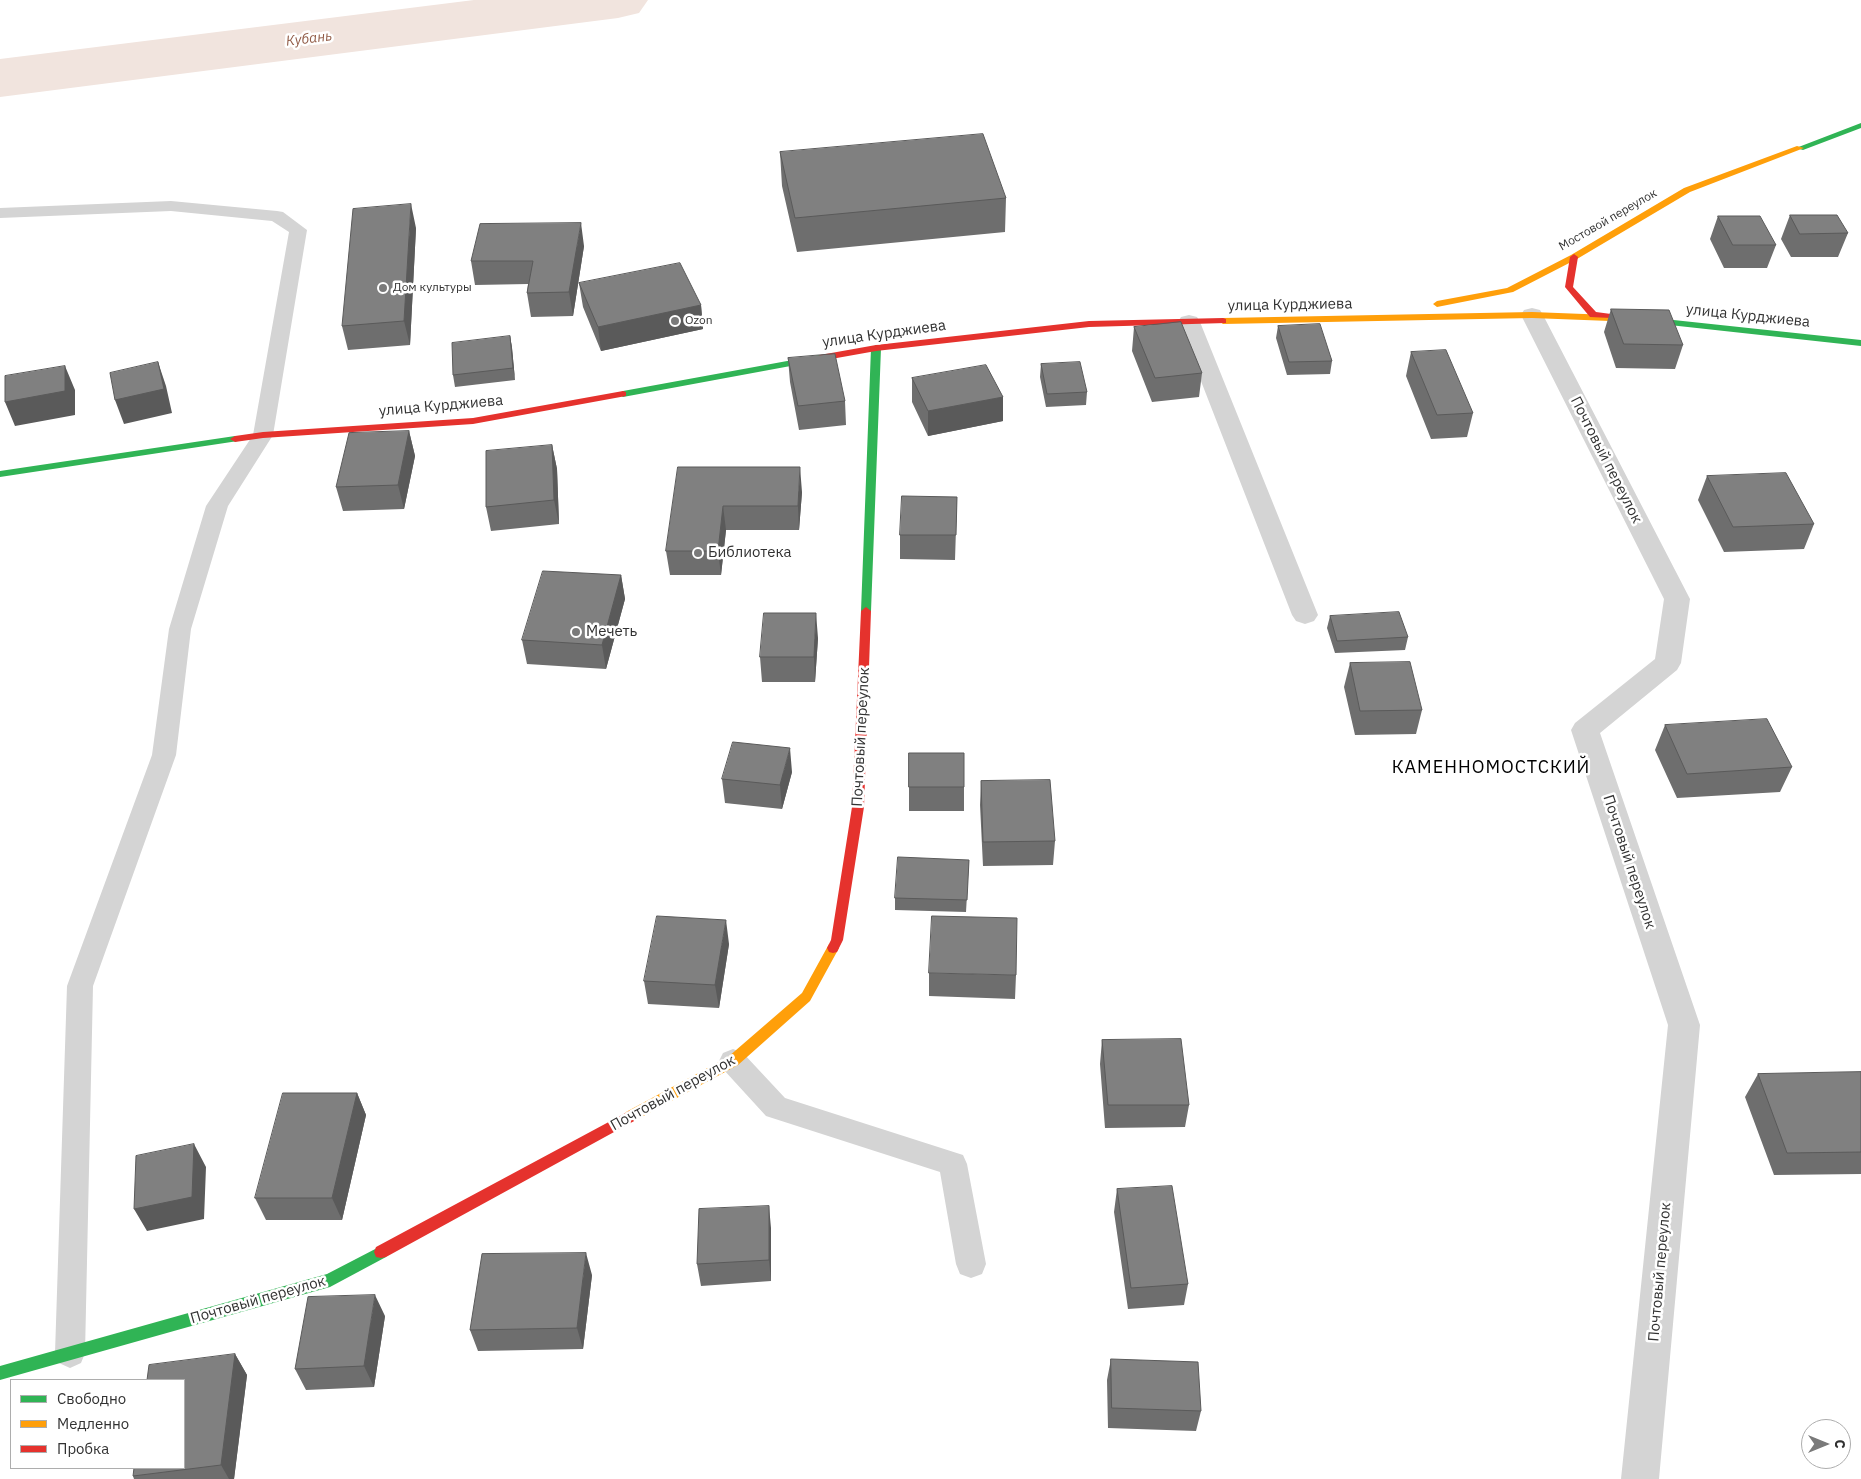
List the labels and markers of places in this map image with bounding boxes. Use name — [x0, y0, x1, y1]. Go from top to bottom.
place label: Дом культуры — [393, 281, 472, 295]
marker: Дом культуры — [377, 282, 389, 294]
place label: Ozon — [685, 314, 712, 328]
marker: Ozon — [669, 315, 681, 327]
place label: Библиотека — [708, 544, 791, 562]
marker: Библиотека — [692, 547, 704, 559]
place label: Мечеть — [586, 623, 637, 641]
marker: Мечеть — [570, 626, 582, 638]

